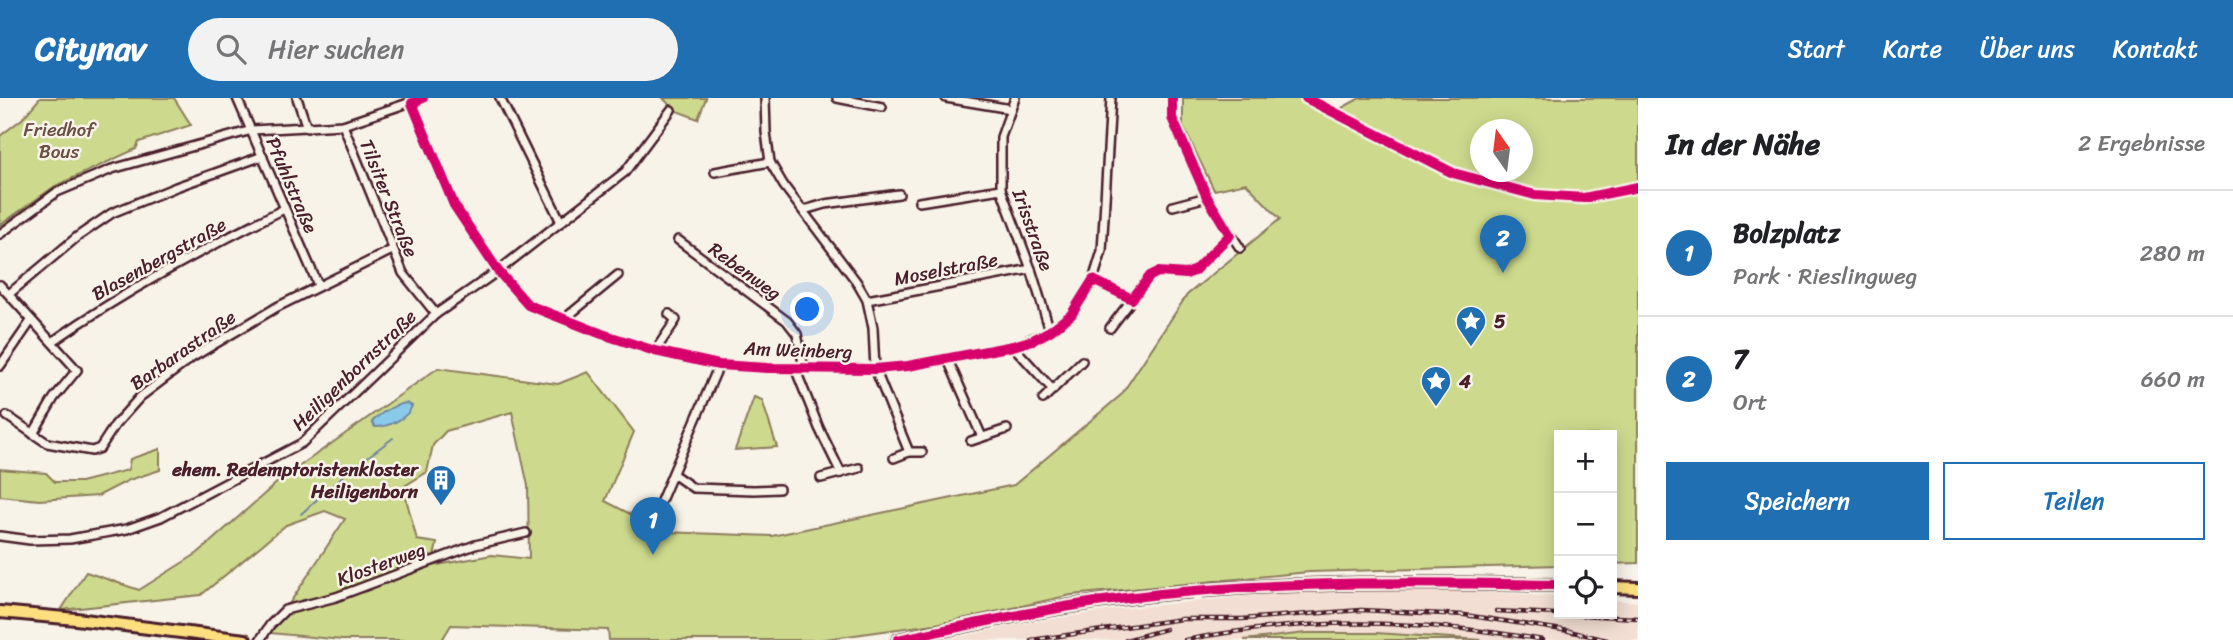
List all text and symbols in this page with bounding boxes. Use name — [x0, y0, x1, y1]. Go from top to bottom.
search box — [188, 18, 678, 81]
text: Citynav — [35, 20, 146, 78]
text: Hier suchen — [268, 26, 404, 72]
text: Start — [1788, 28, 1845, 70]
text: Karte — [1883, 28, 1942, 70]
text: Über uns — [1980, 28, 2075, 70]
text: Kontakt — [2113, 28, 2198, 70]
icon: search — [212, 30, 250, 68]
park label: Friedhof Bous — [24, 113, 97, 168]
text: In der Nähe — [1666, 117, 1820, 171]
north arrow — [1470, 119, 1533, 182]
text: 2 Ergebnisse — [2078, 123, 2205, 164]
street label: Pfuhlstraße — [257, 132, 327, 238]
street label: Tilsiter Straße — [350, 134, 428, 262]
street label: Irisstraße — [1003, 183, 1063, 276]
street label: Blasenbergstraße — [85, 208, 233, 310]
text: Bolzplatz — [1733, 210, 1840, 256]
pin: 2 — [1480, 215, 1526, 273]
street label: Rebenweg — [701, 233, 789, 309]
text: 1 — [1684, 233, 1694, 274]
text: 280 m — [2140, 233, 2205, 274]
street label: Moselstraße — [891, 243, 1001, 295]
text: Park · Rieslingweg — [1733, 256, 1917, 297]
your location — [790, 292, 824, 326]
street label: Barbarastraße — [123, 301, 243, 399]
street label: Heiligenbornstraße — [283, 301, 425, 439]
place icon: 5 — [1454, 304, 1488, 348]
place label: 5 — [1494, 305, 1506, 338]
street label: Am Weinberg — [742, 332, 853, 368]
text: 7 — [1733, 336, 1748, 382]
text: 2 — [1682, 359, 1696, 400]
text: 660 m — [2141, 359, 2205, 400]
place icon: 4 — [1419, 364, 1453, 408]
place label: 4 — [1458, 365, 1471, 398]
text: Ort — [1733, 382, 1767, 423]
map controls — [1554, 430, 1617, 619]
button: + — [1554, 430, 1617, 493]
place label: ehem. Redemptoristenkloster Heiligenborn — [171, 453, 419, 508]
button: Speichern — [1666, 462, 1929, 540]
button: Teilen — [1943, 462, 2205, 540]
building icon: ehem. Redemptoristenkloster Heiligenborn — [424, 463, 458, 507]
button: − — [1554, 493, 1617, 556]
pin: 1 — [630, 497, 676, 555]
street label: Klosterweg — [332, 533, 430, 595]
button: locate — [1554, 556, 1617, 619]

